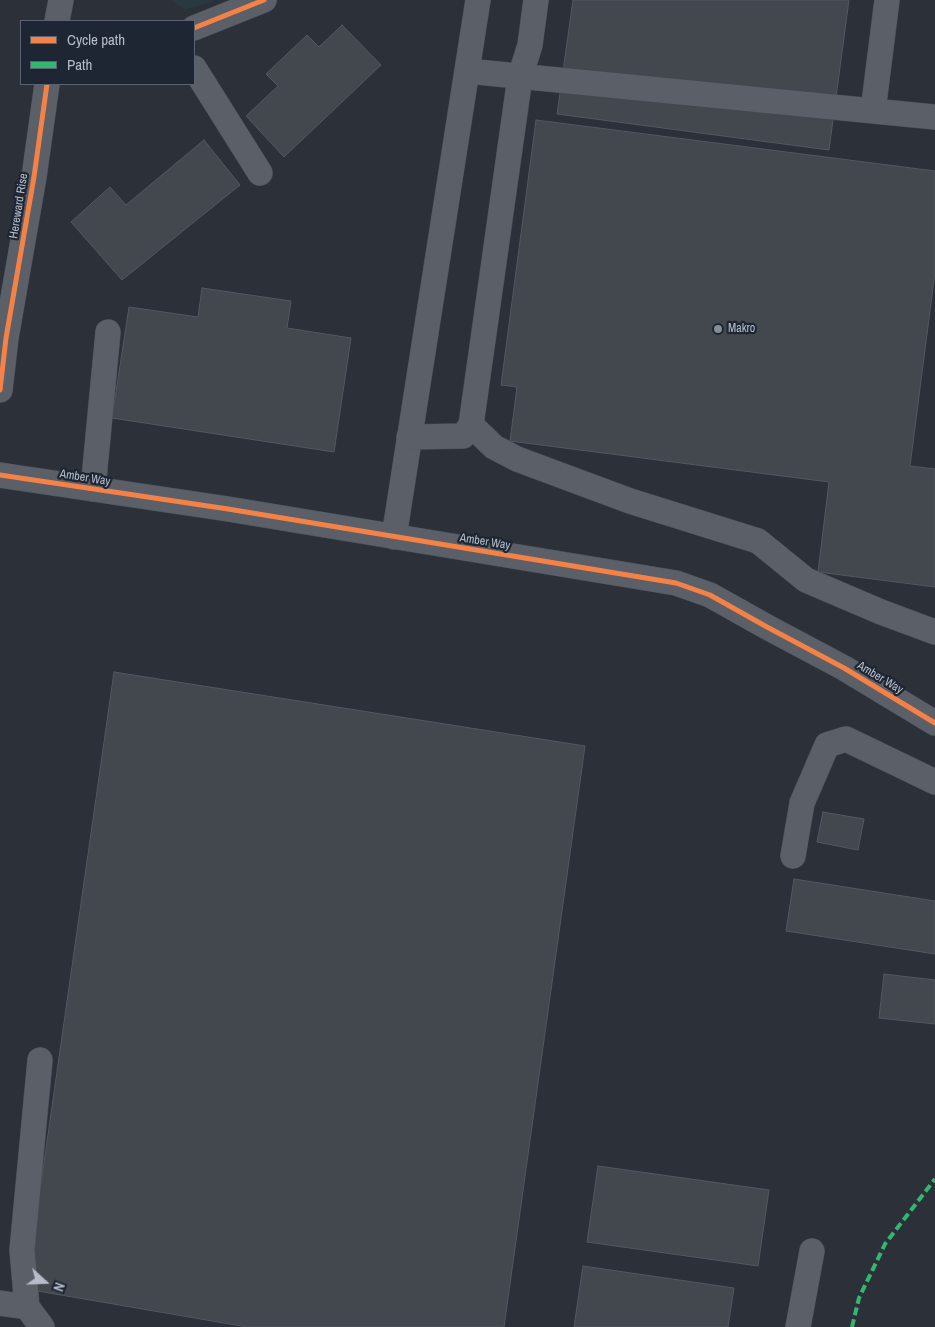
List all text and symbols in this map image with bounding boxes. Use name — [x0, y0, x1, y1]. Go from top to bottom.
legend — [20, 20, 195, 85]
text: Cycle path — [67, 29, 125, 50]
text: Path — [67, 54, 92, 75]
street label: Hereward Rise — [7, 172, 31, 240]
place label: Makro — [728, 322, 755, 336]
marker: Makro — [712, 323, 724, 335]
street label: Amber Way — [59, 467, 111, 489]
street label: Amber Way — [459, 531, 511, 553]
street label: Amber Way — [854, 659, 906, 697]
north arrow — [20, 1257, 70, 1307]
text: N — [49, 1280, 69, 1294]

